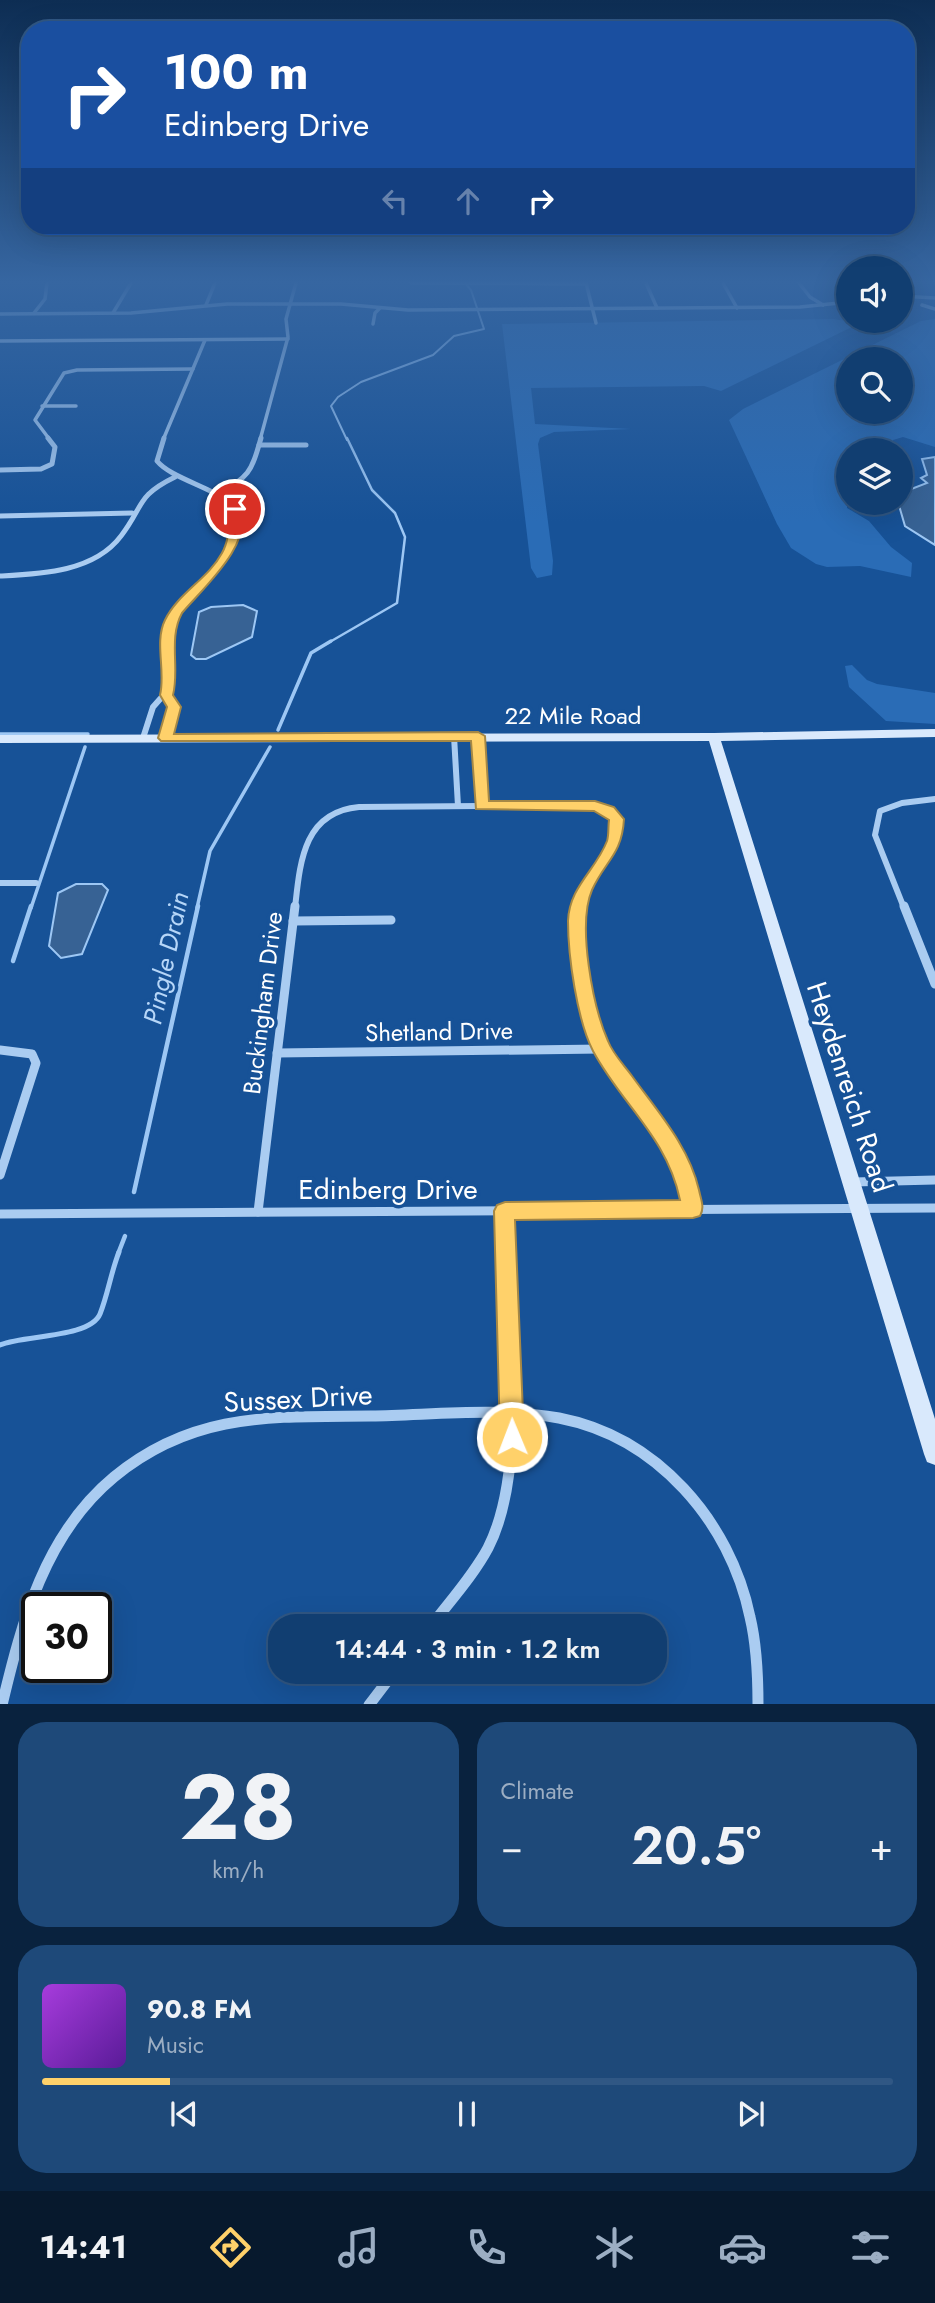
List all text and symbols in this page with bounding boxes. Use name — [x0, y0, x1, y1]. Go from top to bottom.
text: 100 m — [164, 37, 309, 107]
icon: right — [49, 49, 140, 140]
text: Edinberg Drive — [164, 102, 369, 148]
icon: left — [376, 182, 414, 220]
icon: ahead — [449, 182, 487, 220]
icon: right — [522, 182, 560, 220]
map controls — [836, 256, 913, 515]
button: sound — [836, 256, 913, 333]
button: search — [836, 347, 913, 424]
button: layers — [836, 438, 913, 515]
pin — [205, 479, 265, 539]
icon: arrive — [216, 490, 254, 528]
street label: 22 Mile Road — [504, 698, 642, 733]
water label: Pingle Drain — [133, 888, 199, 1028]
street label: Buckingham Drive — [234, 910, 291, 1096]
street label: Heydenreich Road — [796, 977, 903, 1198]
street label: Shetland Drive — [365, 1013, 513, 1050]
street label: Edinberg Drive — [298, 1169, 478, 1210]
street label: Sussex Drive — [223, 1374, 374, 1423]
position arrow — [475, 1400, 549, 1474]
speed limit sign: 30 — [21, 1592, 112, 1683]
text: 14:44 · 3 min · 1.2 km — [334, 1630, 601, 1668]
text: 28 — [180, 1742, 297, 1873]
text: Climate — [501, 1774, 574, 1808]
text: 20.5° — [631, 1808, 761, 1884]
text: − — [501, 1819, 523, 1874]
text: + — [870, 1819, 893, 1874]
text: km/h — [212, 1853, 264, 1887]
text: 90.8 FM — [147, 1990, 252, 2028]
text: Music — [147, 2028, 204, 2062]
icon: previous — [165, 2095, 203, 2133]
icon: pause — [448, 2095, 486, 2133]
icon: next — [732, 2095, 770, 2133]
icon: directions — [206, 2223, 255, 2272]
icon: music — [334, 2223, 383, 2272]
icon: phone — [462, 2223, 511, 2272]
icon: climate — [590, 2223, 639, 2272]
icon: car — [718, 2223, 767, 2272]
icon: filters — [846, 2223, 895, 2272]
text: 14:41 — [40, 2224, 127, 2270]

